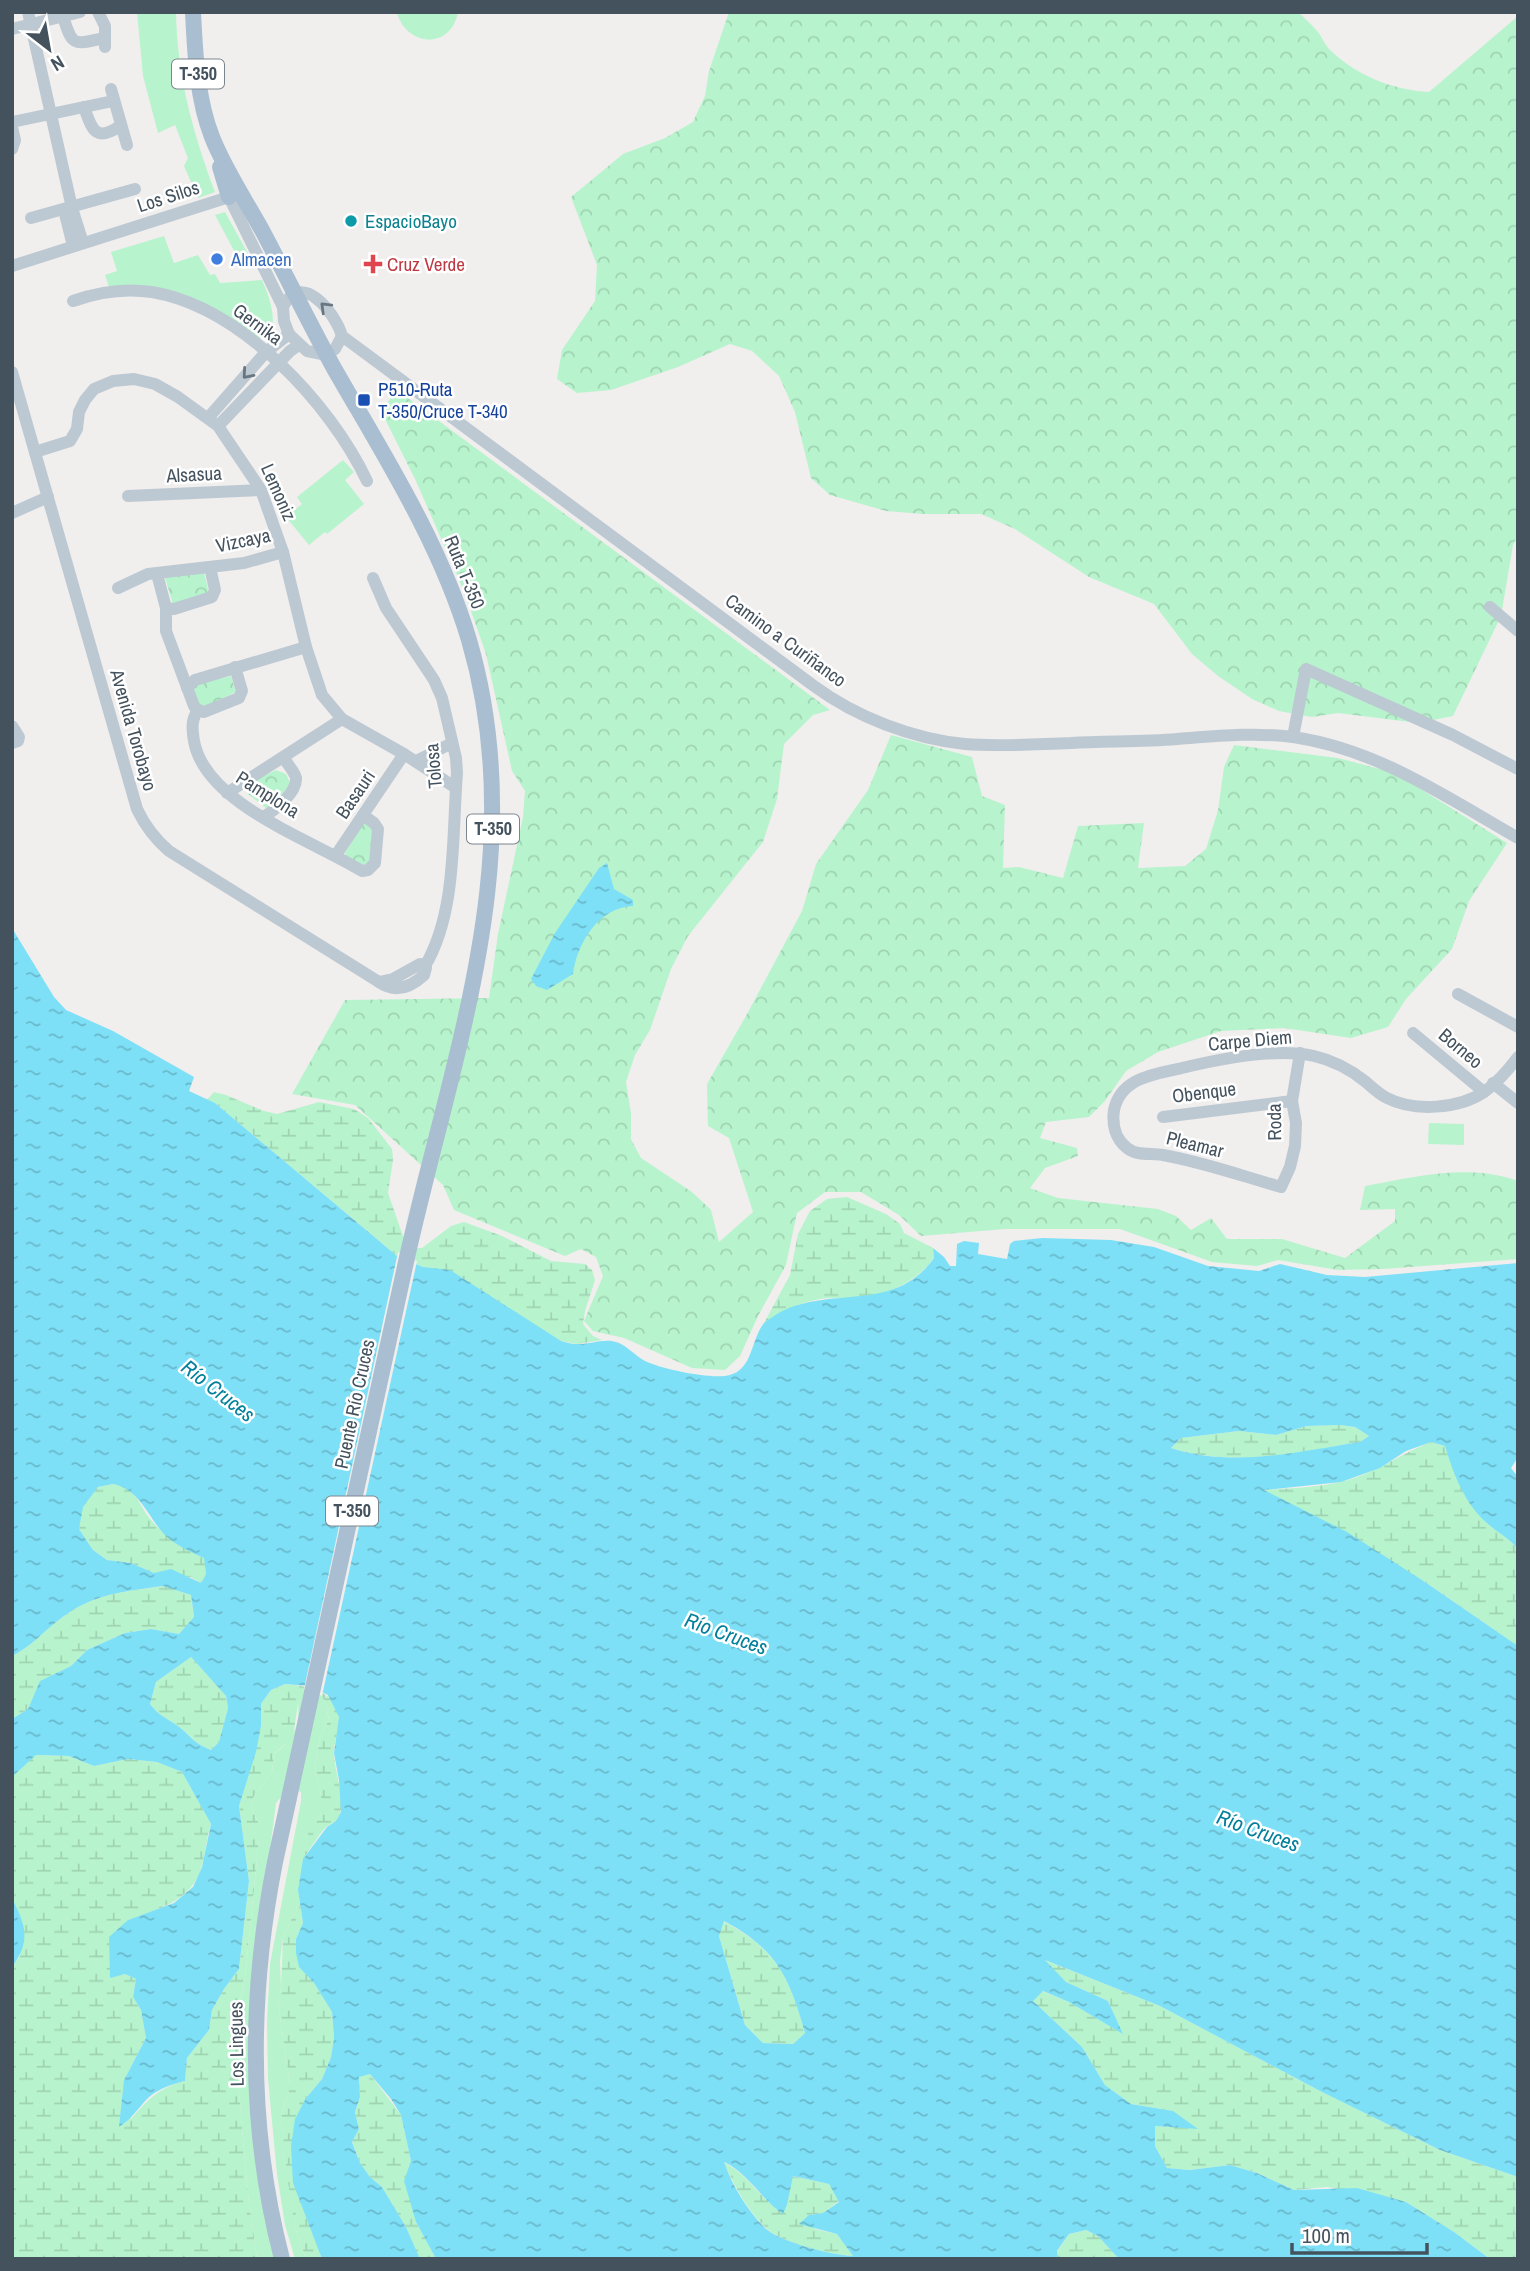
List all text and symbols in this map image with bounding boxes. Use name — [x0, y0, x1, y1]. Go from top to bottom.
north arrow — [14, 14, 84, 84]
text: N — [46, 50, 69, 78]
road number: T-350 — [172, 60, 224, 88]
street label: Los Silos — [134, 174, 203, 218]
place label: EspacioBayo — [365, 208, 457, 234]
marker: EspacioBayo — [343, 213, 359, 229]
place label: Almacen — [230, 246, 292, 272]
marker: Almacen — [209, 251, 225, 267]
place label: Cruz Verde — [387, 251, 465, 277]
marker: Cruz Verde — [365, 256, 381, 272]
street label: Gernika — [228, 297, 288, 351]
one-way arrow — [320, 302, 333, 315]
one-way arrow — [243, 366, 255, 379]
place label: P510-Ruta T-350/Cruce T-340 — [378, 376, 508, 424]
marker: P510-Ruta T-350/Cruce T-340 — [356, 392, 372, 408]
street label: Lemoniz — [255, 459, 303, 525]
street label: Alsasua — [165, 460, 223, 488]
street label: Vizcaya — [213, 521, 273, 558]
street label: Ruta T-350 — [439, 532, 491, 612]
street label: Camino a Curiñanco — [720, 587, 852, 693]
street label: Avenida Torobayo — [104, 665, 164, 794]
street label: Tolosa — [418, 742, 448, 790]
street label: Pamplona — [231, 764, 305, 824]
street label: Basauri — [329, 764, 381, 824]
road number: T-350 — [467, 814, 519, 844]
street label: Borneo — [1433, 1022, 1489, 1074]
street label: Carpe Diem — [1207, 1023, 1293, 1057]
street label: Obenque — [1171, 1075, 1237, 1109]
street label: Roda — [1261, 1103, 1287, 1141]
street label: Pleamar — [1164, 1124, 1227, 1164]
street label: Puente Río Cruces — [328, 1337, 380, 1471]
water label: Río Cruces — [175, 1353, 261, 1429]
road number: T-350 — [326, 1496, 378, 1526]
water label: Río Cruces — [681, 1605, 772, 1662]
water label: Río Cruces — [1213, 1802, 1304, 1859]
street label: Los Lingues — [222, 2001, 250, 2087]
scale bar — [1292, 2212, 1427, 2256]
text: 100 m — [1302, 2221, 1350, 2250]

